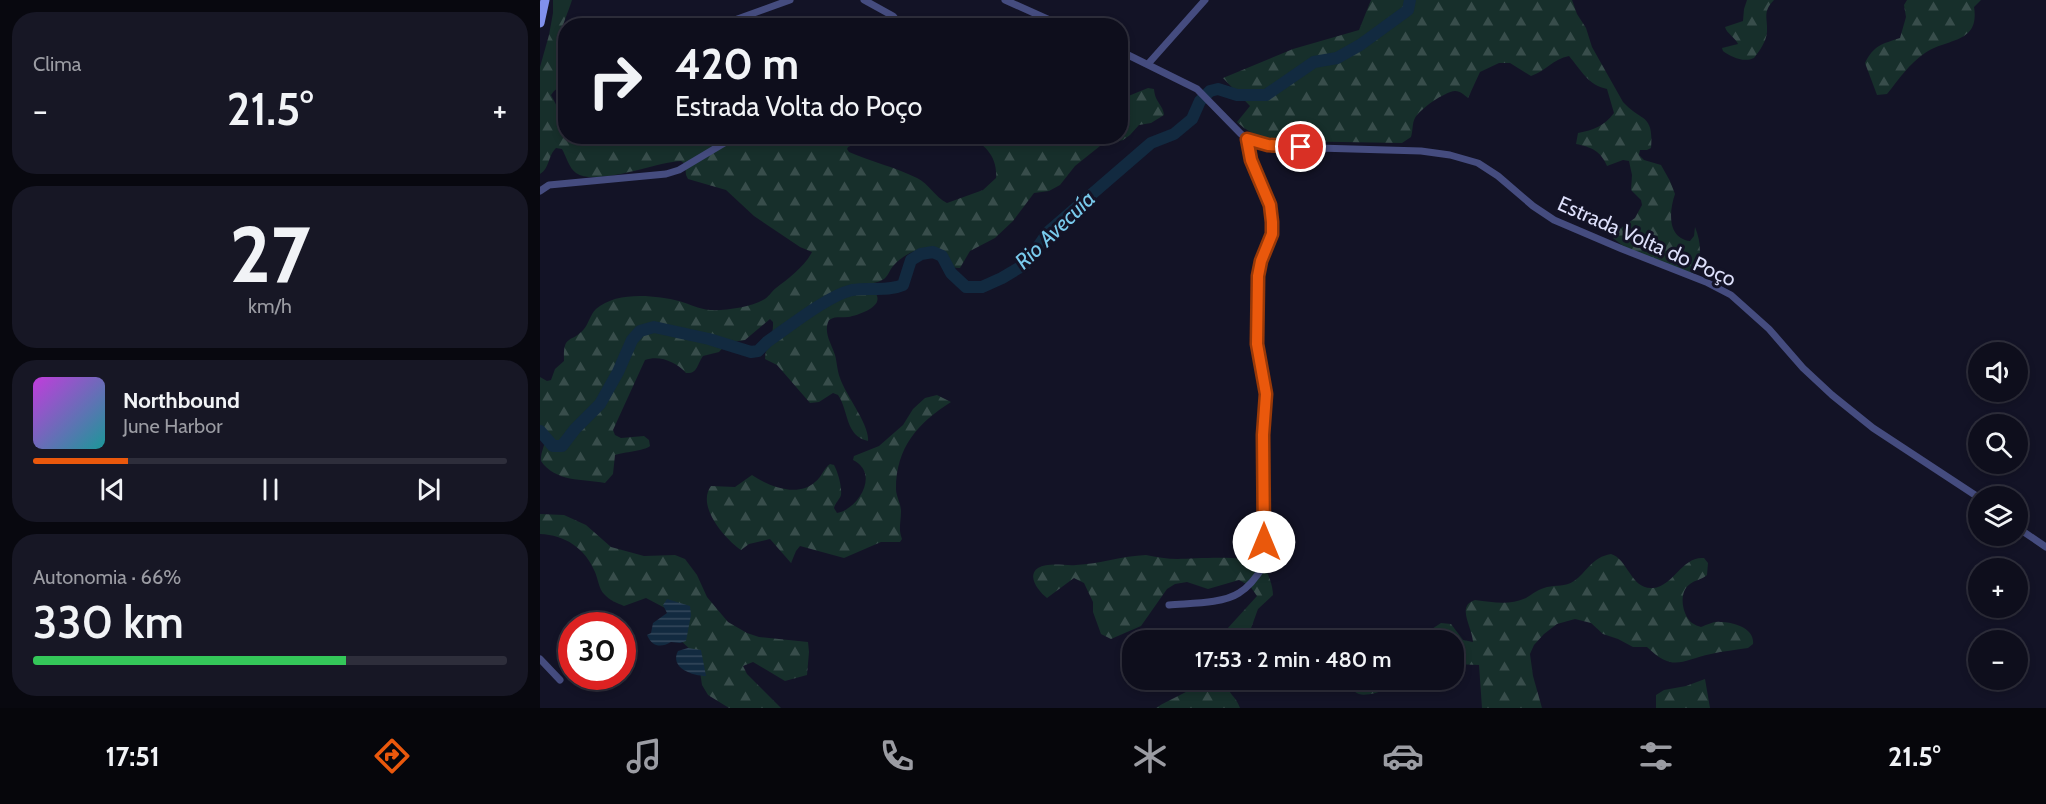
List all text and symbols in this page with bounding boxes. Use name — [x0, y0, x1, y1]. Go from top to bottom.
text: 420 m — [675, 38, 799, 90]
icon: right — [576, 42, 654, 120]
text: Clima — [33, 52, 81, 76]
text: 21.5° — [227, 82, 313, 136]
text: − — [33, 90, 48, 130]
text: + — [492, 90, 507, 130]
text: Estrada Volta do Poço — [675, 90, 922, 123]
pin — [1275, 121, 1326, 172]
icon: arrive — [1284, 130, 1317, 163]
water label: Rio Avecuía — [1009, 185, 1101, 275]
street label: Estrada Volta do Poço — [1554, 190, 1740, 292]
text: 27 — [229, 207, 311, 302]
text: km/h — [248, 294, 292, 318]
map controls — [1968, 342, 2028, 690]
button: sound — [1968, 342, 2028, 402]
text: Northbound — [123, 387, 240, 414]
text: June Harbor — [123, 414, 223, 438]
button: search — [1968, 414, 2028, 474]
icon: previous — [96, 473, 129, 506]
icon: pause — [254, 473, 287, 506]
icon: next — [412, 473, 445, 506]
button: layers — [1968, 486, 2028, 546]
position arrow — [1232, 510, 1296, 574]
button: + — [1968, 558, 2028, 618]
text: Autonomia · 66% — [33, 565, 181, 589]
text: 330 km — [33, 595, 184, 649]
speed limit sign: 30 — [558, 612, 636, 690]
button: − — [1968, 630, 2028, 690]
text: 17:53 · 2 min · 480 m — [1195, 646, 1391, 673]
icon: directions — [371, 735, 413, 777]
icon: music — [623, 735, 665, 777]
icon: phone — [876, 735, 918, 777]
icon: climate — [1129, 735, 1171, 777]
icon: car — [1382, 735, 1424, 777]
icon: filters — [1635, 735, 1677, 777]
text: 17:51 — [105, 740, 160, 773]
text: 21.5° — [1888, 740, 1941, 773]

